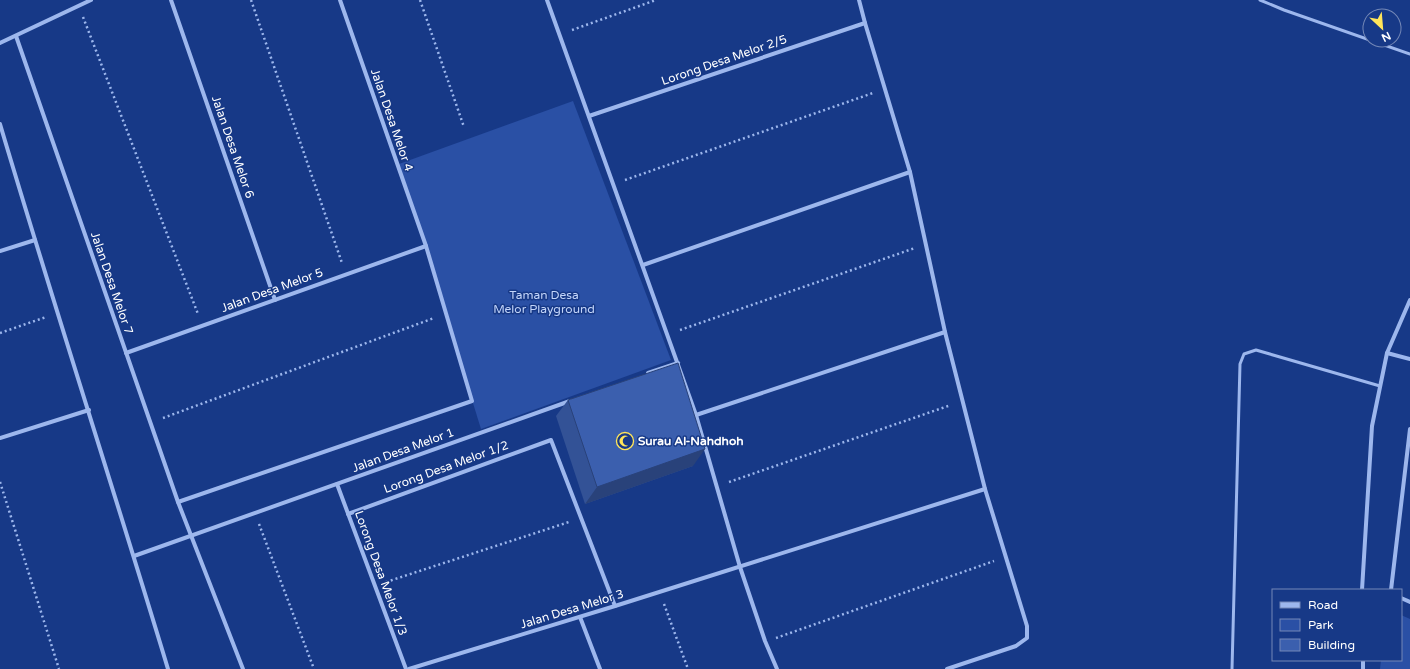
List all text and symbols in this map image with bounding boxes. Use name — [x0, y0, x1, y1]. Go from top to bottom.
north arrow — [1362, 8, 1402, 48]
text: N — [1379, 29, 1393, 44]
street label: Lorong Desa Melor 2/5 — [659, 32, 789, 88]
street label: Jalan Desa Melor 4 — [368, 67, 416, 174]
street label: Jalan Desa Melor 6 — [209, 94, 257, 200]
street label: Jalan Desa Melor 7 — [88, 230, 136, 336]
street label: Jalan Desa Melor 5 — [219, 265, 325, 315]
park label: Taman Desa Melor Playground — [493, 288, 595, 316]
street label: Jalan Desa Melor 1 — [350, 425, 456, 475]
mosque icon: Surau Al-Nahdhoh — [615, 431, 635, 451]
place label: Surau Al-Nahdhoh — [638, 434, 744, 448]
street label: Lorong Desa Melor 1/2 — [382, 438, 510, 496]
street label: Lorong Desa Melor 1/3 — [352, 509, 410, 637]
street label: Jalan Desa Melor 3 — [519, 587, 625, 631]
legend — [1272, 589, 1402, 661]
text: Road — [1308, 598, 1338, 612]
text: Park — [1308, 618, 1334, 632]
text: Building — [1308, 638, 1355, 652]

